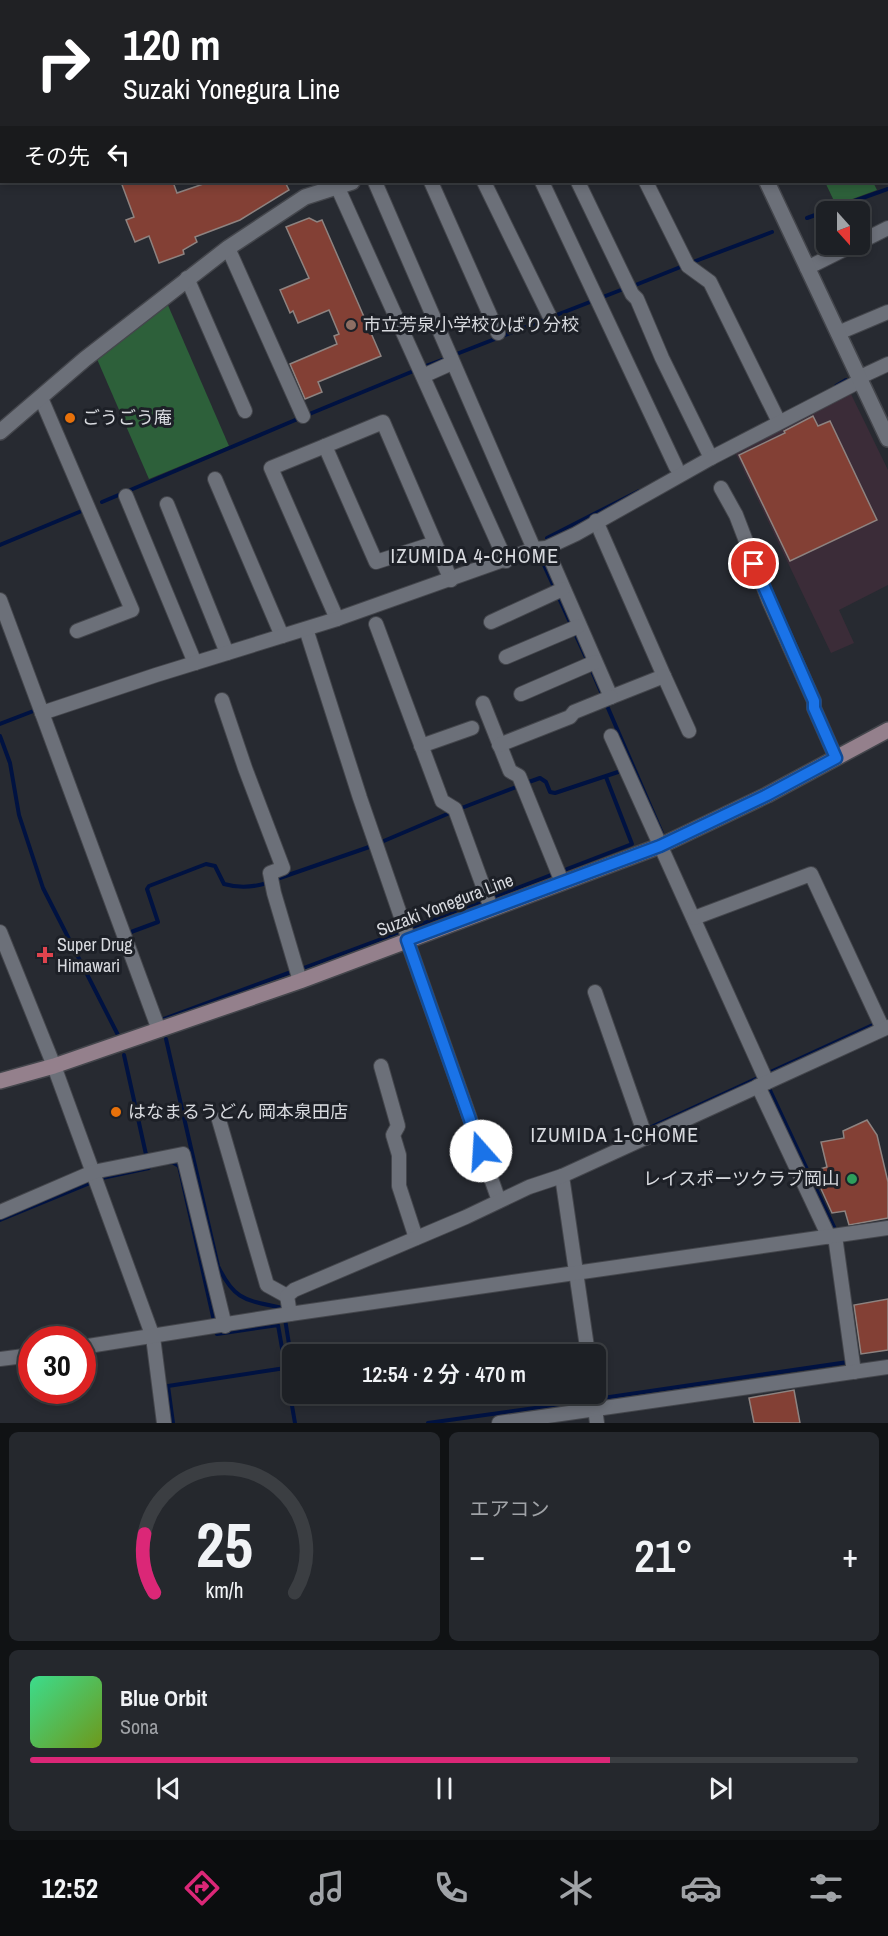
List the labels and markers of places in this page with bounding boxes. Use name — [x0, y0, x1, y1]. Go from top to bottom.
place label: 市立芳泉小学校ひばり分校 — [363, 312, 579, 337]
marker: 市立芳泉小学校ひばり分校 — [344, 318, 358, 332]
place label: ごうごう庵 — [82, 405, 172, 430]
marker: ごうごう庵 — [63, 411, 77, 425]
pin — [728, 538, 779, 589]
place label: Super Drug Himawari — [57, 932, 133, 978]
marker: Super Drug Himawari — [38, 948, 52, 962]
place label: はなまるうどん 岡本泉田店 — [128, 1099, 348, 1124]
marker: はなまるうどん 岡本泉田店 — [109, 1105, 123, 1119]
place label: レイスポーツクラブ岡山 — [643, 1166, 840, 1191]
marker: レイスポーツクラブ岡山 — [845, 1172, 859, 1186]

